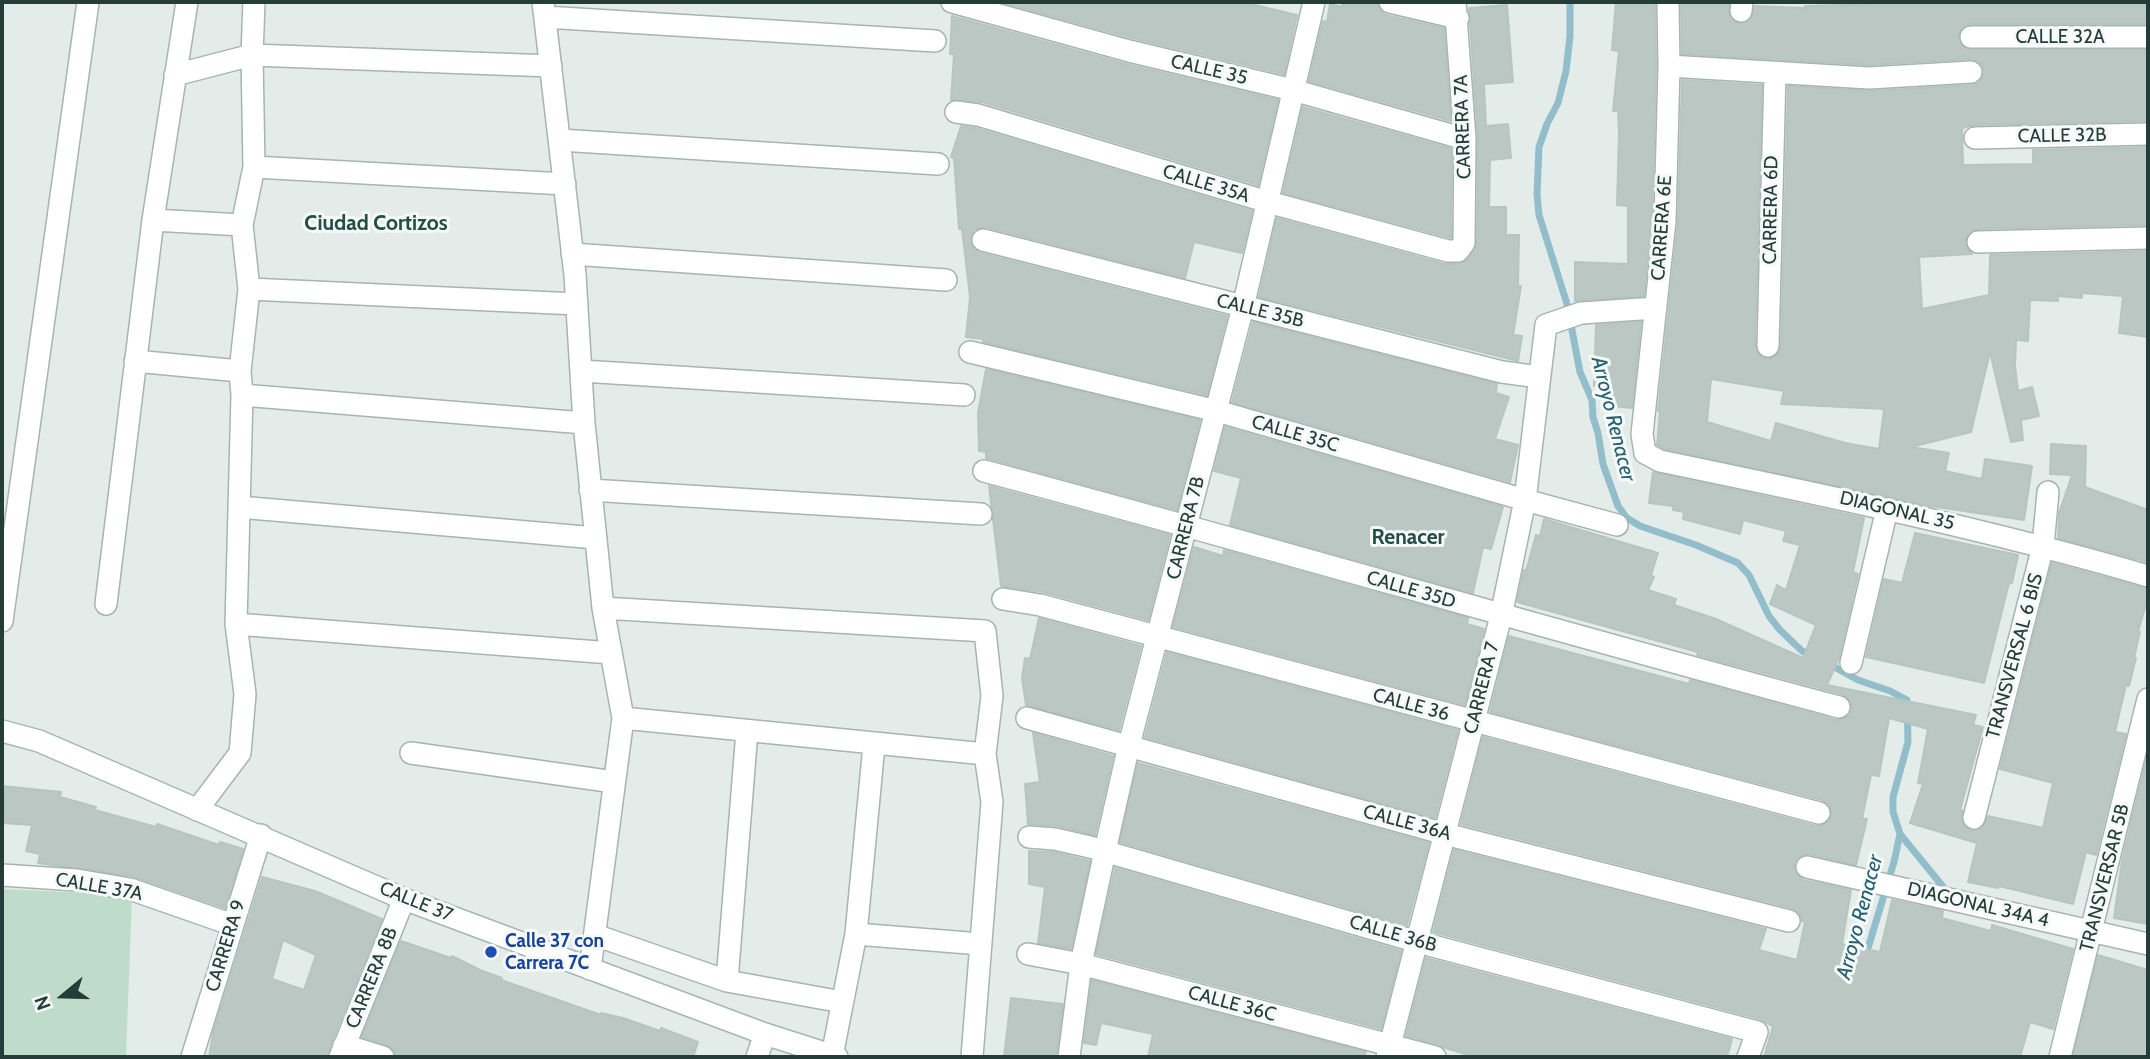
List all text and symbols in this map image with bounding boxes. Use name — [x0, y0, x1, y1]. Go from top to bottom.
street label: CALLE 32A — [2015, 26, 2105, 48]
street label: CALLE 35 — [1169, 50, 1249, 90]
street label: CARRERA 7A — [1450, 74, 1476, 180]
street label: CALLE 32B — [2017, 124, 2107, 148]
street label: CARRERA 6D — [1759, 155, 1783, 265]
street label: CALLE 35A — [1160, 160, 1252, 208]
street label: CARRERA 6E — [1647, 175, 1677, 281]
district label: Ciudad Cortizos — [304, 211, 448, 237]
street label: CALLE 35B — [1214, 289, 1306, 333]
water label: Arroyo Renacer — [1585, 354, 1641, 484]
street label: CALLE 35C — [1249, 411, 1341, 457]
street label: CARRERA 7B — [1162, 474, 1210, 582]
street label: DIAGONAL 35 — [1837, 487, 1957, 535]
district label: Renacer — [1372, 525, 1444, 551]
street label: CALLE 35D — [1364, 566, 1458, 614]
street label: TRANSVERSAL 6 BIS — [1982, 571, 2048, 741]
street label: CARRERA 7 — [1460, 640, 1504, 736]
street label: CALLE 36 — [1370, 684, 1452, 726]
street label: CALLE 36A — [1361, 800, 1453, 846]
street label: TRANSVERSAR 5B — [2076, 802, 2134, 954]
water label: Arroyo Renacer — [1831, 852, 1889, 982]
street label: CALLE 37A — [54, 868, 144, 906]
street label: CALLE 37 — [376, 877, 456, 927]
street label: DIAGONAL 34A 4 — [1905, 878, 2051, 932]
street label: CARRERA 9 — [201, 897, 251, 995]
street label: CALLE 36B — [1347, 911, 1439, 957]
street label: CARRERA 8B — [341, 924, 403, 1032]
place label: Calle 37 con Carrera 7C — [505, 930, 604, 974]
marker: Calle 37 con Carrera 7C — [483, 944, 499, 960]
north arrow — [28, 961, 98, 1031]
street label: CALLE 36C — [1186, 981, 1278, 1027]
text: N — [30, 993, 56, 1013]

